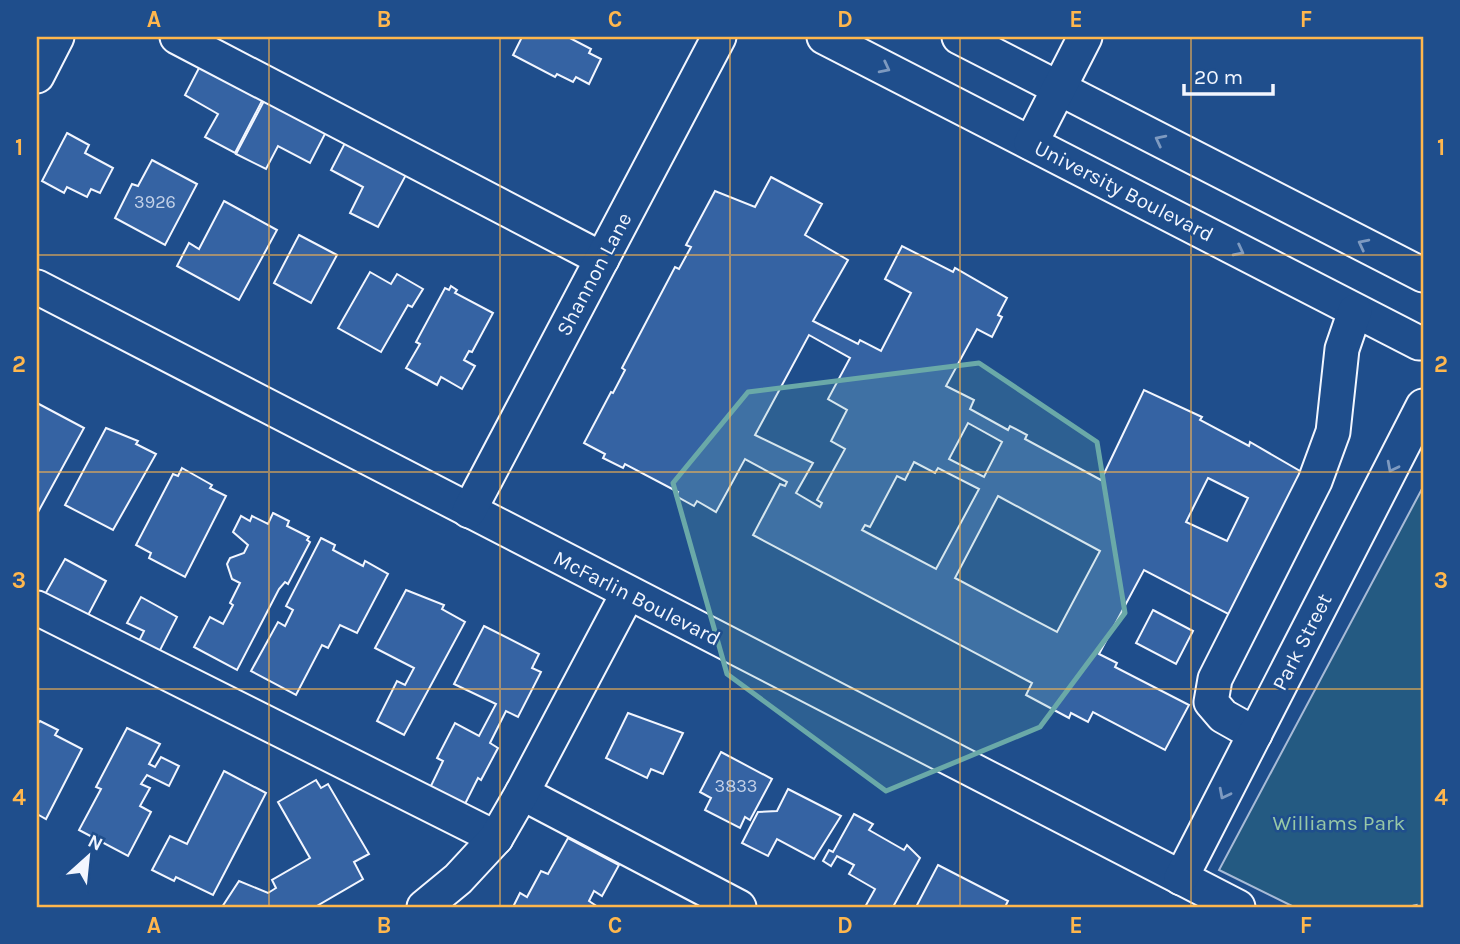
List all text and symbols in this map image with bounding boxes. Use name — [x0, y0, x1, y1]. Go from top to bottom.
text: A — [147, 6, 161, 33]
text: B — [377, 6, 391, 33]
text: C — [608, 6, 622, 33]
text: D — [837, 6, 853, 33]
text: E — [1069, 6, 1083, 33]
text: F — [1300, 6, 1312, 33]
scale bar — [1184, 52, 1273, 96]
one-way arrow — [878, 60, 890, 73]
text: 20 m — [1194, 65, 1243, 89]
text: 1 — [15, 134, 23, 161]
one-way arrow — [1155, 134, 1167, 148]
text: 1 — [1437, 134, 1445, 161]
street label: University Boulevard — [1031, 135, 1217, 247]
house number: 3926 — [134, 191, 176, 213]
street label: Shannon Lane — [551, 208, 637, 340]
one-way arrow — [1357, 238, 1370, 252]
one-way arrow — [1232, 243, 1245, 256]
text: 2 — [12, 351, 26, 378]
text: 2 — [1434, 351, 1448, 378]
one-way arrow — [1387, 460, 1401, 472]
street label: McFarlin Boulevard — [550, 546, 724, 650]
text: 3 — [12, 567, 26, 594]
text: 3 — [1434, 567, 1448, 594]
street label: Park Street — [1267, 590, 1337, 694]
house number: 3833 — [715, 775, 757, 797]
text: 4 — [12, 784, 26, 811]
text: 4 — [1434, 784, 1448, 811]
one-way arrow — [1219, 787, 1233, 799]
park label: Williams Park — [1273, 811, 1406, 835]
north arrow — [52, 822, 122, 892]
text: N — [84, 830, 106, 856]
text: A — [147, 912, 161, 939]
text: B — [377, 912, 391, 939]
text: C — [608, 912, 622, 939]
text: D — [837, 912, 853, 939]
text: E — [1069, 912, 1083, 939]
text: F — [1300, 912, 1312, 939]

